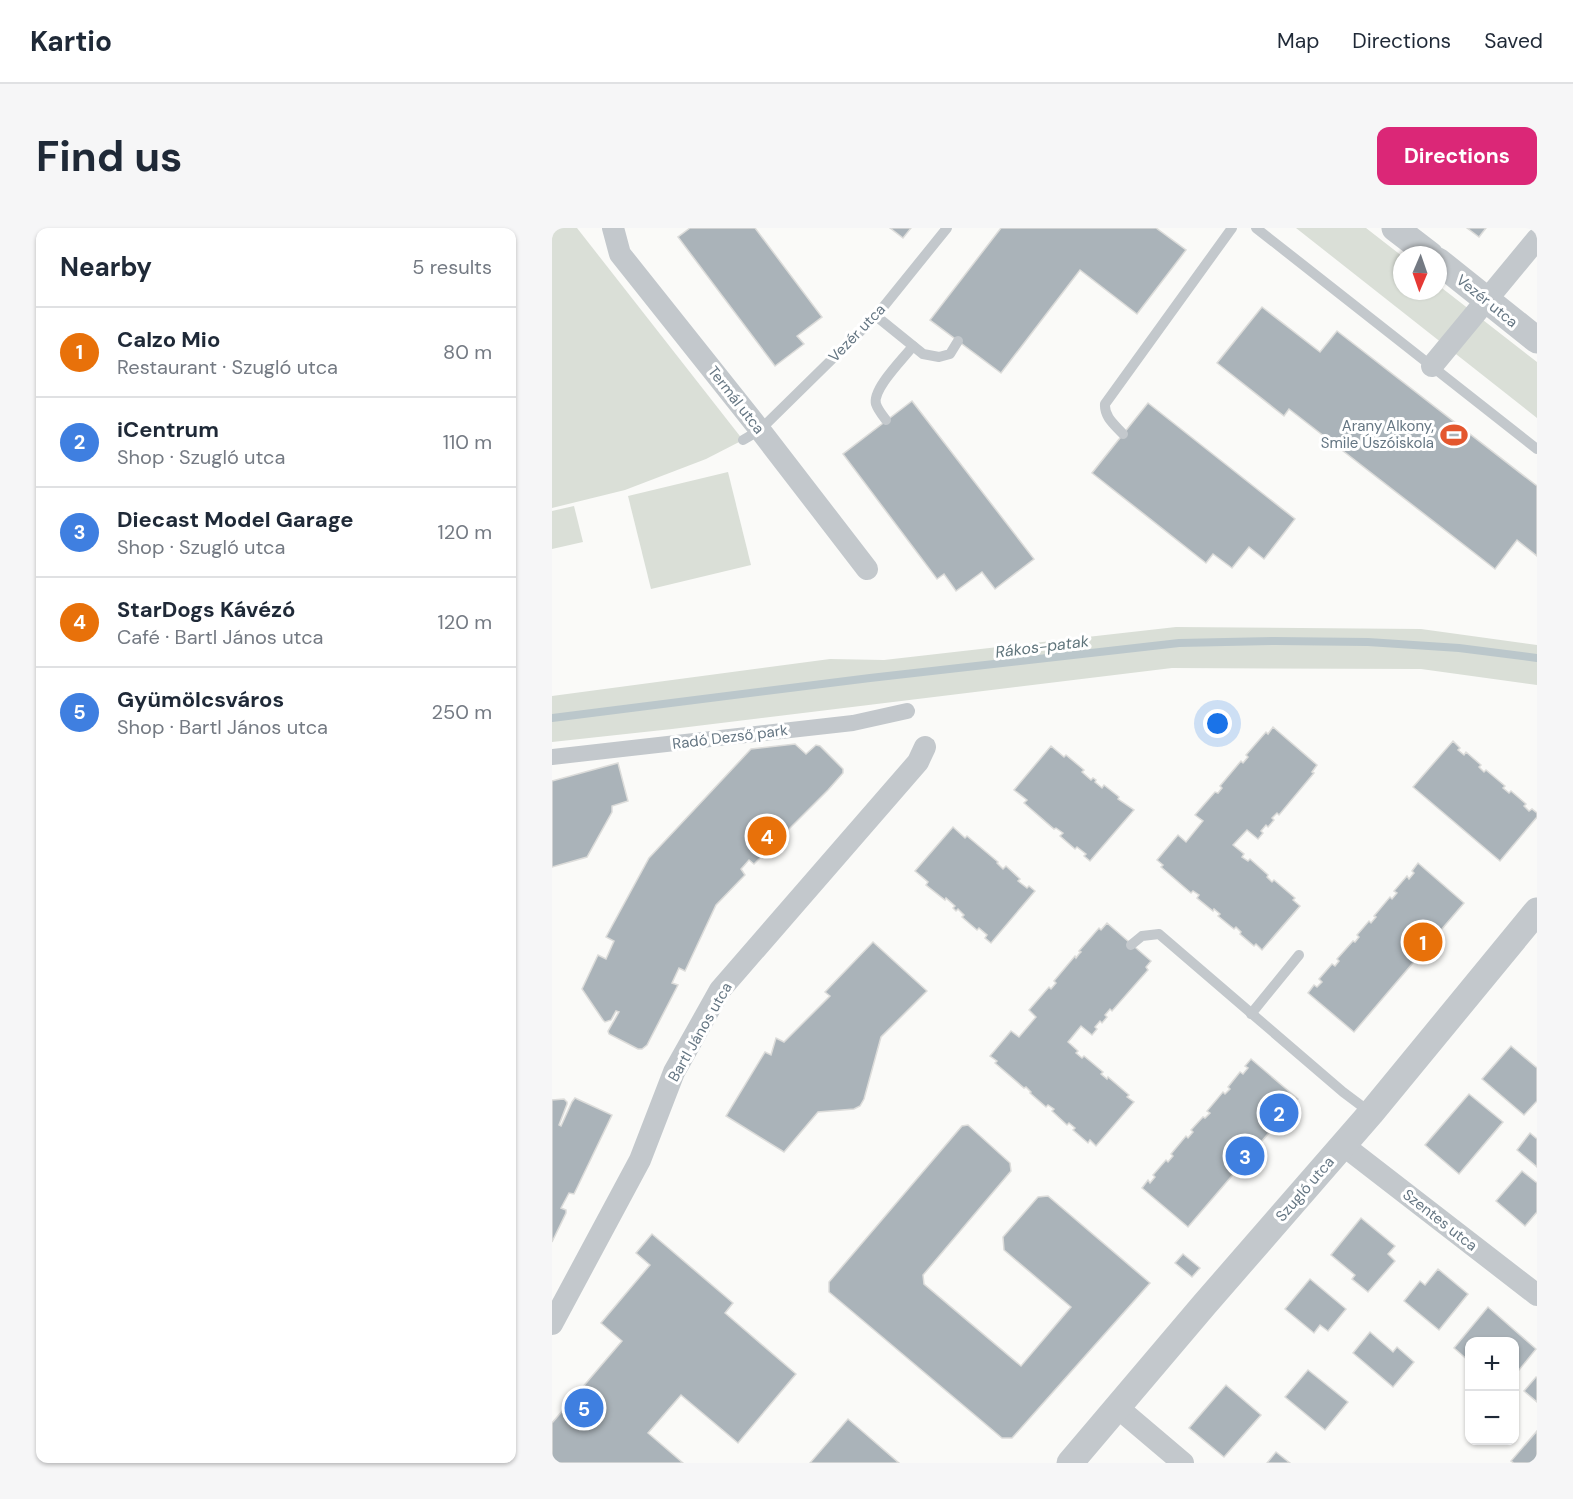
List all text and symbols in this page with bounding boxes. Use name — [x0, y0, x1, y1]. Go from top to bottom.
text: Kartio — [30, 23, 112, 60]
text: Map — [1277, 27, 1319, 55]
text: Directions — [1352, 27, 1451, 55]
text: Saved — [1484, 27, 1543, 55]
button: Directions — [1377, 127, 1537, 185]
text: Find us — [36, 129, 182, 184]
north arrow — [1393, 246, 1447, 300]
text: Nearby — [60, 250, 152, 284]
text: 5 results — [412, 254, 492, 280]
street label: Vezér utca — [1452, 270, 1522, 332]
street label: Vezér utca — [824, 300, 890, 366]
text: Calzo Mio — [117, 325, 220, 354]
text: 1 — [76, 339, 83, 365]
text: 80 m — [443, 339, 492, 365]
text: Restaurant · Szugló utca — [117, 354, 338, 380]
street label: Termál utca — [703, 362, 769, 438]
text: iCentrum — [117, 415, 219, 444]
place label: Arany Alkony, Smile Úszóiskola — [1321, 416, 1434, 453]
sports icon: Arany Alkony, Smile Úszóiskola — [1439, 420, 1469, 450]
text: 2 — [74, 429, 85, 455]
text: 110 m — [443, 429, 492, 455]
text: Shop · Szugló utca — [117, 444, 285, 470]
text: Diecast Model Garage — [117, 505, 354, 534]
text: 3 — [73, 519, 86, 545]
text: 120 m — [438, 519, 492, 545]
text: Shop · Szugló utca — [117, 534, 285, 560]
text: StarDogs Kávézó — [117, 595, 295, 624]
text: 4 — [73, 609, 86, 635]
text: 120 m — [438, 609, 492, 635]
text: Café · Bartl János utca — [117, 624, 323, 650]
water label: Rákos-patak — [994, 630, 1091, 663]
text: Gyümölcsváros — [117, 685, 284, 714]
text: 5 — [73, 699, 86, 725]
text: 250 m — [431, 699, 492, 725]
your location — [1203, 709, 1232, 738]
text: Shop · Bartl János utca — [117, 714, 328, 740]
street label: Radó Dezső park — [671, 720, 789, 754]
pin: 4 — [748, 814, 786, 858]
pin: 1 — [1404, 920, 1442, 964]
street label: Bartl János utca — [663, 979, 737, 1085]
pin: 2 — [1260, 1090, 1298, 1136]
pin: 3 — [1226, 1134, 1264, 1178]
street label: Szugló utca — [1271, 1152, 1339, 1226]
street label: Szentes utca — [1399, 1185, 1481, 1255]
map controls — [1465, 1337, 1519, 1445]
button: + — [1465, 1337, 1519, 1391]
pin: 5 — [564, 1386, 603, 1430]
button: − — [1465, 1391, 1519, 1445]

